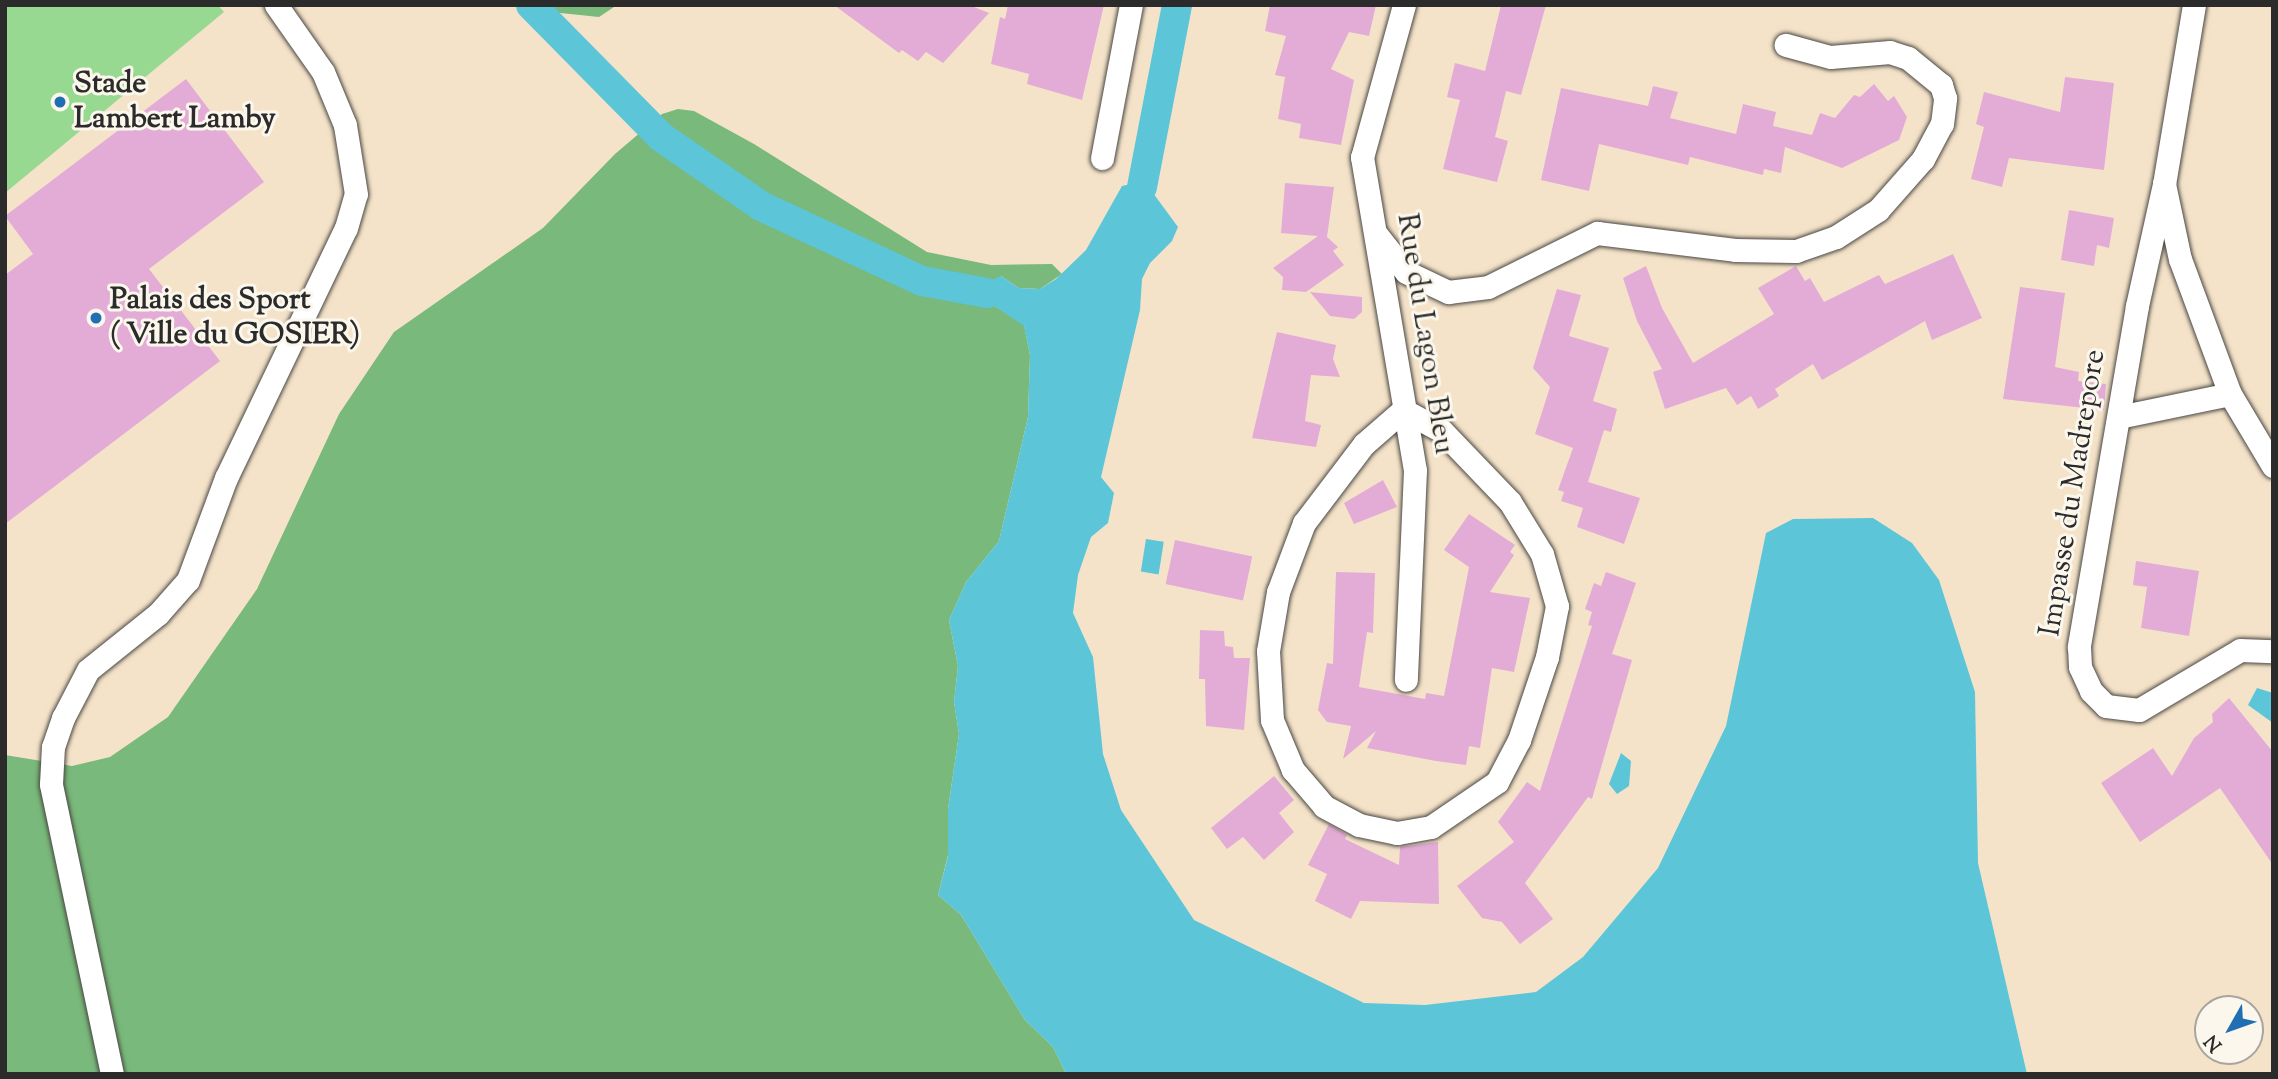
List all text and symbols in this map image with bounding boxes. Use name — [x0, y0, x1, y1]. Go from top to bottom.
place label: Stade Lambert Lamby — [74, 67, 276, 138]
marker: Stade Lambert Lamby — [52, 94, 68, 110]
street label: Rue du Lagon Bleu — [1387, 211, 1461, 457]
place label: Palais des Sport ( Ville du GOSIER) — [110, 283, 360, 354]
marker: Palais des Sport ( Ville du GOSIER) — [88, 310, 104, 326]
street label: Impasse du Madrepore — [2034, 347, 2114, 639]
north arrow — [2194, 995, 2264, 1065]
text: N — [2199, 1028, 2229, 1057]

